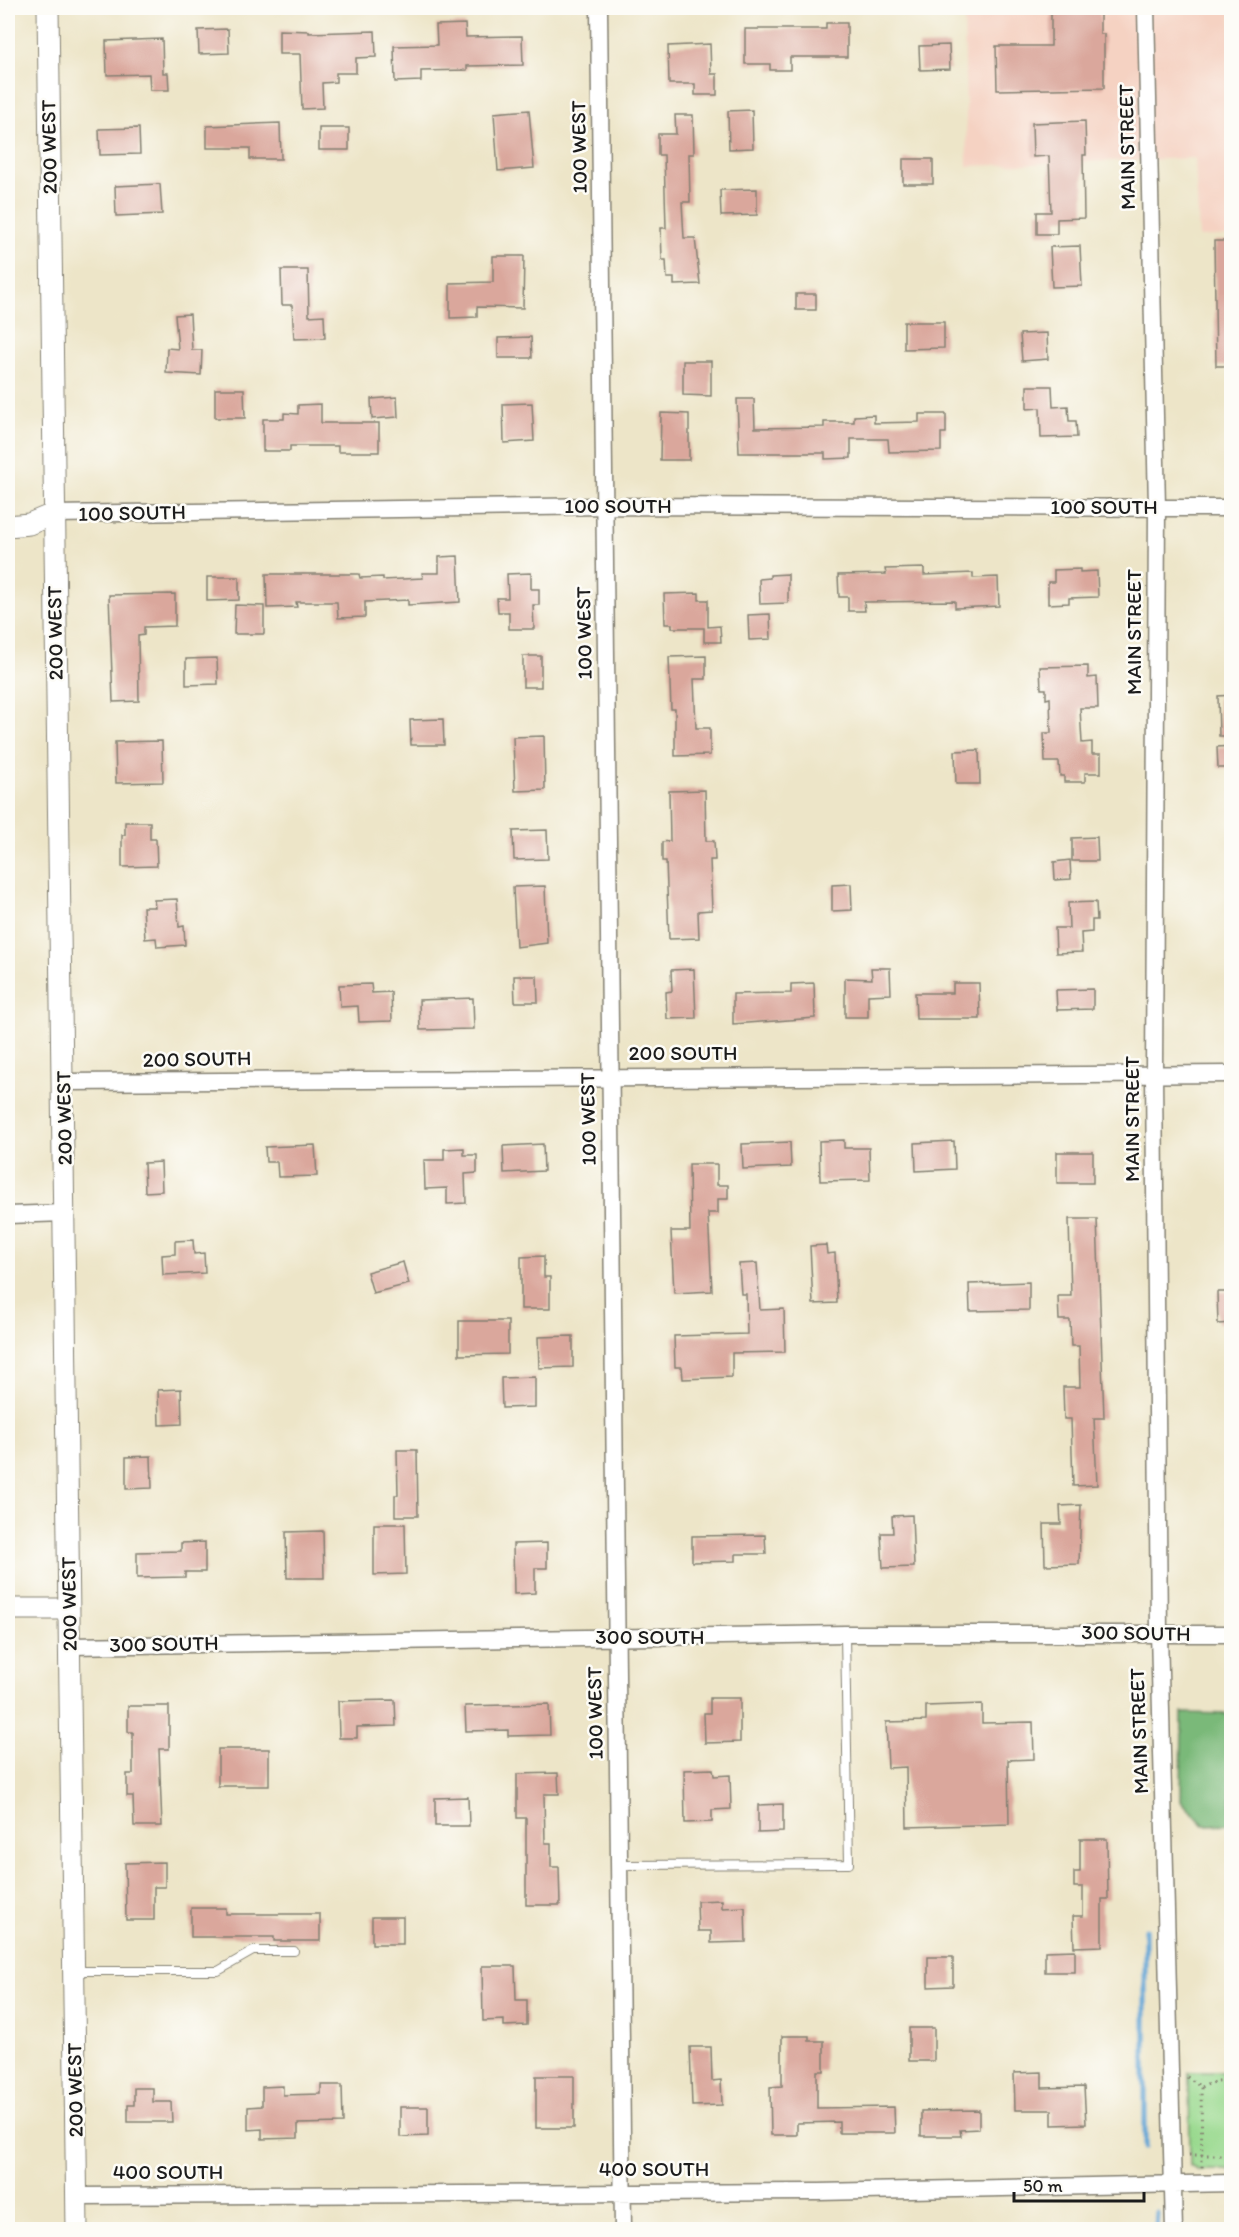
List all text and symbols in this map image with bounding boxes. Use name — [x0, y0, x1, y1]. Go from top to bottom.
street label: MAIN STREET — [1113, 84, 1140, 210]
street label: 200 WEST — [35, 99, 62, 195]
street label: 100 WEST — [565, 100, 592, 194]
street label: 100 SOUTH — [564, 493, 672, 518]
street label: 100 SOUTH — [1050, 494, 1158, 519]
street label: 100 SOUTH — [78, 499, 186, 526]
street label: MAIN STREET — [1121, 569, 1146, 695]
street label: 200 WEST — [41, 585, 68, 681]
street label: 100 WEST — [570, 586, 597, 680]
street label: 200 SOUTH — [629, 1040, 737, 1065]
street label: 200 SOUTH — [142, 1045, 252, 1072]
street label: MAIN STREET — [1119, 1056, 1144, 1182]
street label: 200 WEST — [50, 1070, 77, 1166]
street label: 100 WEST — [574, 1072, 601, 1166]
street label: 200 WEST — [55, 1556, 82, 1652]
street label: 300 SOUTH — [1081, 1619, 1191, 1646]
street label: 300 SOUTH — [595, 1624, 705, 1649]
street label: 300 SOUTH — [109, 1630, 219, 1657]
street label: 100 WEST — [581, 1666, 608, 1760]
street label: MAIN STREET — [1124, 1667, 1153, 1794]
street label: 200 WEST — [61, 2042, 88, 2138]
street label: 400 SOUTH — [599, 2156, 709, 2181]
street label: 400 SOUTH — [113, 2159, 223, 2184]
scale bar — [1014, 2165, 1144, 2203]
text: 50 m — [1023, 2175, 1063, 2197]

